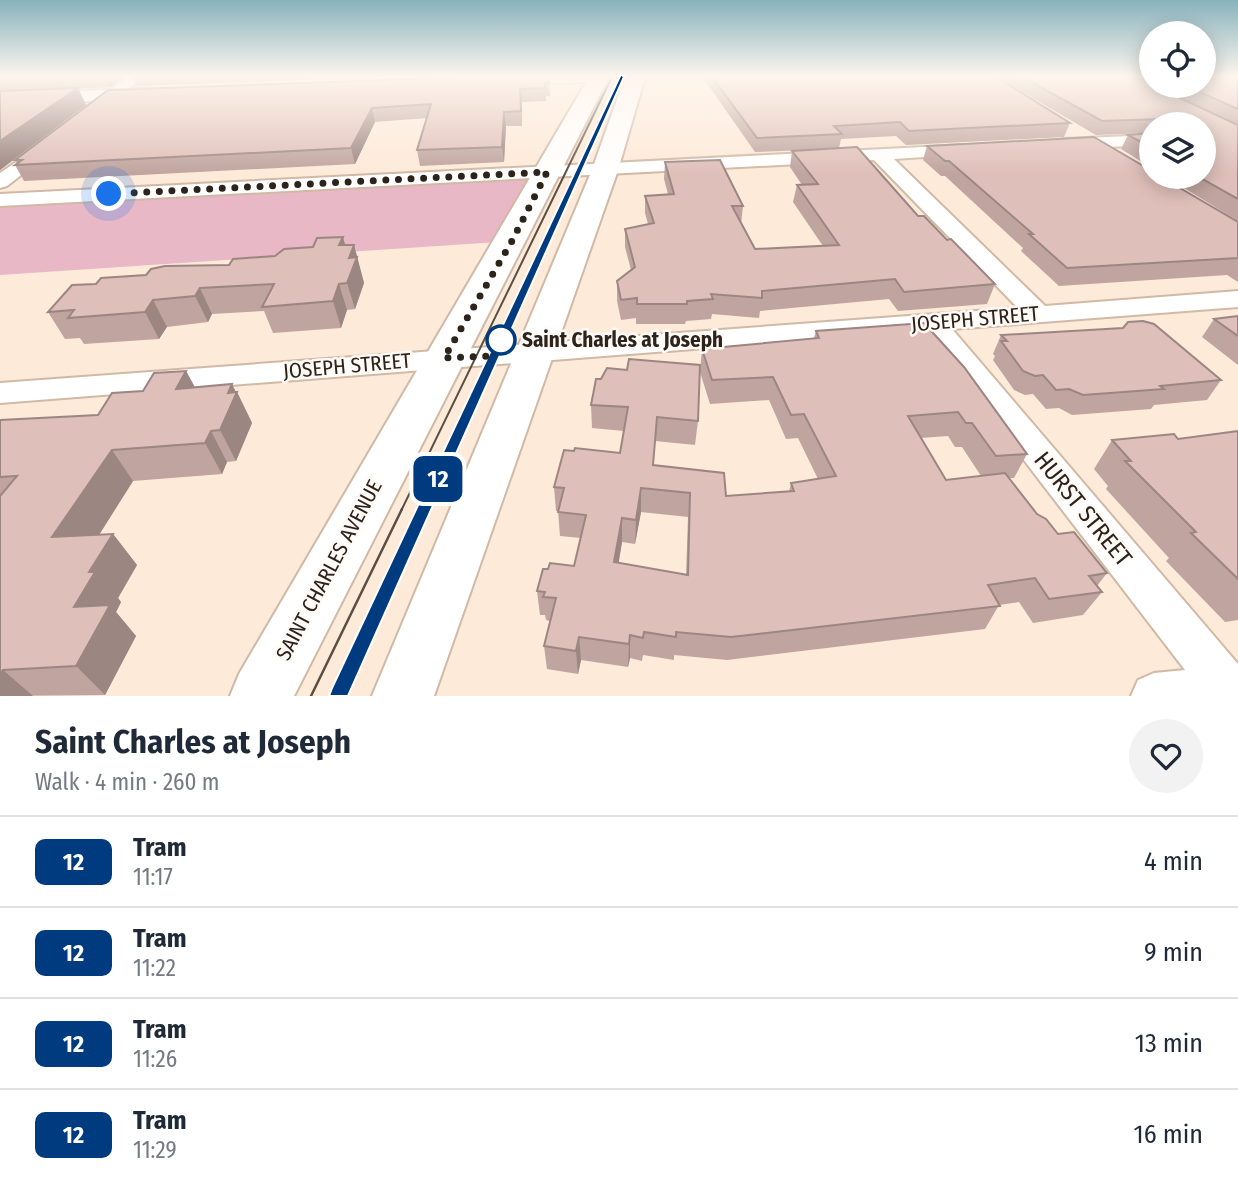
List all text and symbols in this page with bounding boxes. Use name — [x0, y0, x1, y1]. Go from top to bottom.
map controls — [1139, 21, 1216, 189]
button: locate — [1139, 21, 1216, 98]
button: layers — [1139, 112, 1216, 189]
your location — [91, 176, 126, 211]
street label: JOSEPH STREET — [910, 300, 1040, 338]
marker: Saint Charles at Joseph — [486, 325, 516, 355]
place label: Saint Charles at Joseph — [522, 327, 723, 353]
street label: JOSEPH STREET — [282, 347, 412, 385]
street label: HURST STREET — [1028, 446, 1138, 572]
line badge: 12 — [406, 456, 470, 502]
text: 12 — [427, 465, 449, 493]
street label: SAINT CHARLES AVENUE — [270, 475, 388, 665]
button: heart — [1129, 719, 1203, 793]
text: Saint Charles at Joseph — [35, 722, 351, 762]
text: Walk · 4 min · 260 m — [35, 768, 220, 796]
text: Tram — [133, 832, 186, 863]
text: 4 min — [1144, 846, 1203, 877]
text: 12 — [63, 848, 84, 876]
text: 11:17 — [133, 863, 173, 891]
text: Tram — [133, 923, 186, 954]
text: 9 min — [1144, 937, 1203, 968]
text: 12 — [63, 939, 84, 967]
text: 11:22 — [133, 954, 176, 982]
text: Tram — [133, 1014, 186, 1045]
text: 13 min — [1135, 1028, 1203, 1059]
text: 12 — [63, 1030, 84, 1058]
text: 11:26 — [133, 1045, 177, 1073]
text: Tram — [133, 1105, 186, 1136]
text: 16 min — [1134, 1119, 1203, 1150]
text: 12 — [63, 1121, 84, 1149]
text: 11:29 — [133, 1136, 177, 1164]

